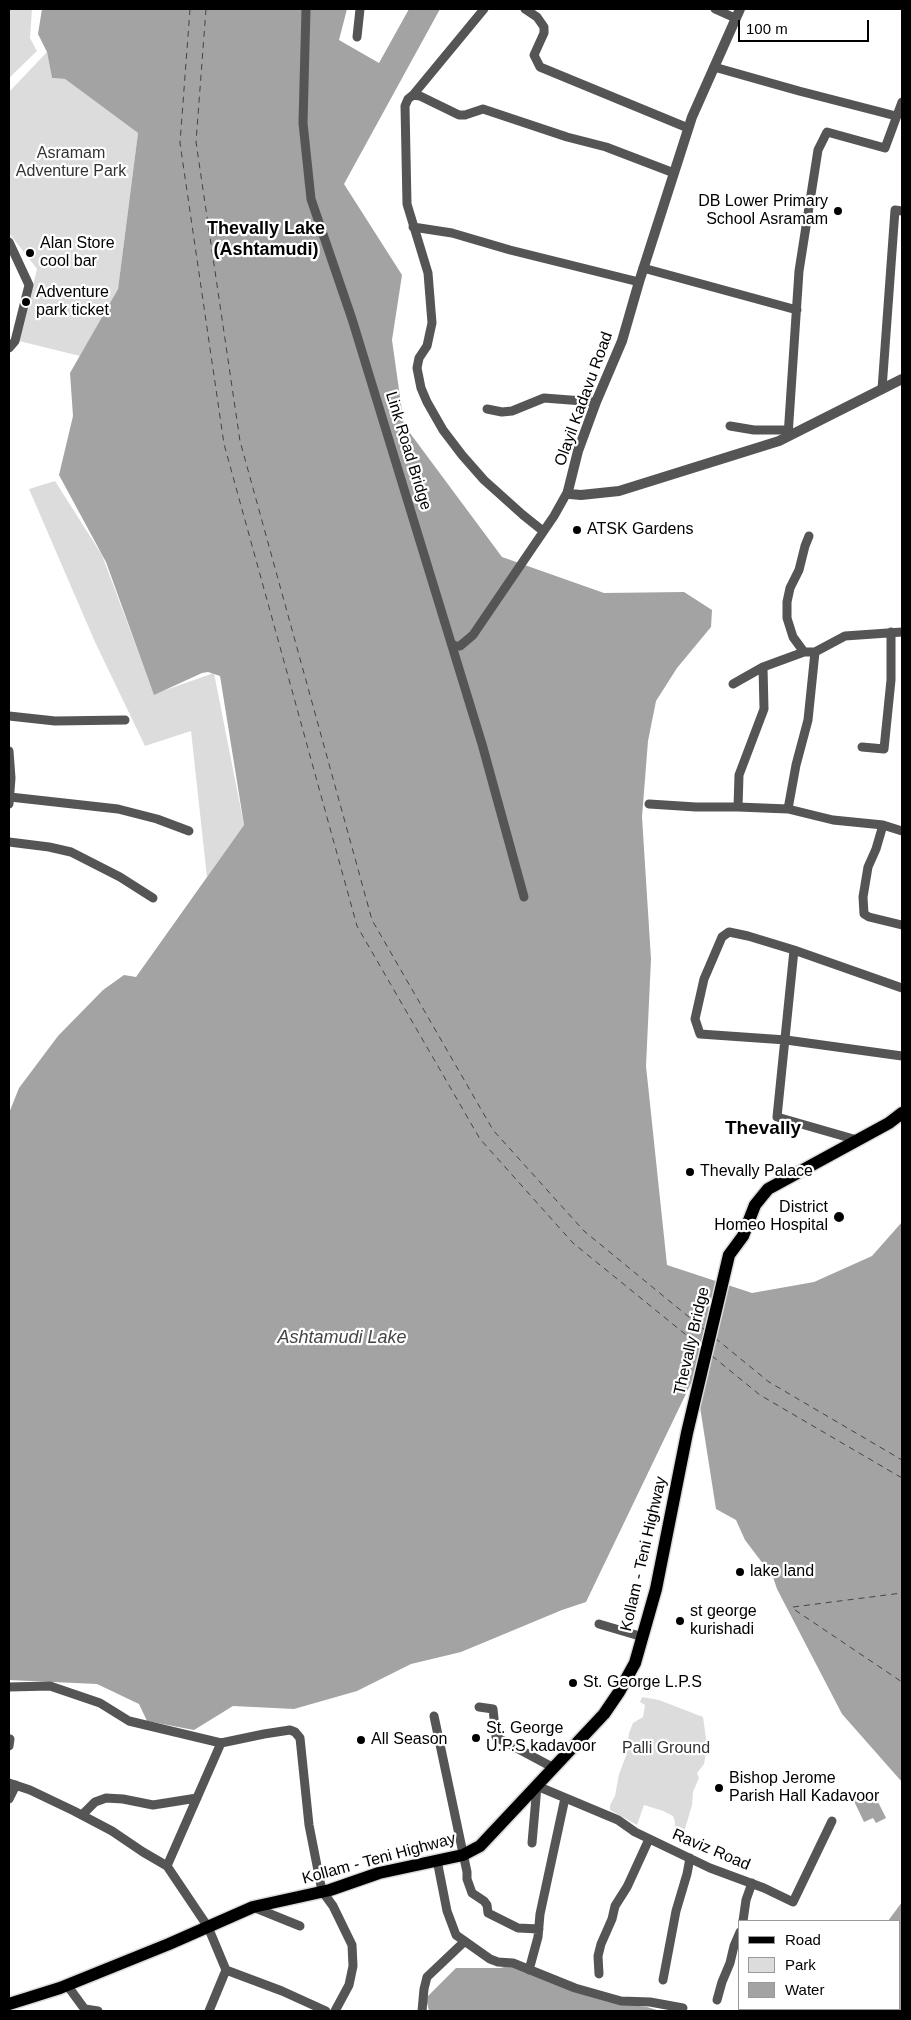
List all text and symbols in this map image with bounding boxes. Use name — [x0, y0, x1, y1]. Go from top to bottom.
scale bar — [741, 10, 872, 42]
text: 100 m — [746, 20, 788, 37]
park label: Asramam Adventure Park — [16, 144, 126, 182]
place label: DB Lower Primary School Asramam — [698, 192, 828, 230]
marker: DB Lower Primary School Asramam — [832, 205, 844, 217]
district label: Thevally Lake (Ashtamudi) — [207, 218, 325, 260]
place label: Alan Store cool bar — [40, 234, 115, 272]
marker: Alan Store cool bar — [24, 247, 36, 259]
place label: Adventure park ticket — [36, 283, 109, 321]
marker: Adventure park ticket — [20, 296, 32, 308]
street label: Olayil Kadavu Road — [551, 329, 617, 469]
street label: Link Road Bridge — [381, 390, 435, 512]
place label: ATSK Gardens — [587, 520, 693, 540]
marker: ATSK Gardens — [571, 524, 583, 536]
district label: Thevally — [725, 1118, 801, 1140]
place label: Thevally Palace — [700, 1162, 813, 1182]
marker: Thevally Palace — [684, 1166, 696, 1178]
place label: District Homeo Hospital — [714, 1198, 828, 1236]
marker: District Homeo Hospital — [832, 1210, 846, 1224]
street label: Thevally Bridge — [670, 1285, 714, 1397]
water label: Ashtamudi Lake — [277, 1327, 407, 1349]
street label: Kollam - Teni Highway — [617, 1475, 671, 1633]
place label: lake land — [750, 1562, 814, 1582]
marker: lake land — [734, 1566, 746, 1578]
place label: st george kurishadi — [690, 1602, 757, 1640]
marker: st george kurishadi — [674, 1615, 686, 1627]
place label: St. George L.P.S — [583, 1673, 702, 1693]
marker: St. George L.P.S — [567, 1677, 579, 1689]
place label: St. George U.P.S kadavoor — [486, 1719, 596, 1757]
place label: All Season — [371, 1730, 447, 1750]
marker: St. George U.P.S kadavoor — [470, 1732, 482, 1744]
marker: All Season — [355, 1734, 367, 1746]
park label: Palli Ground — [622, 1739, 710, 1759]
place label: Bishop Jerome Parish Hall Kadavoor — [729, 1769, 879, 1807]
marker: Bishop Jerome Parish Hall Kadavoor — [713, 1782, 725, 1794]
street label: Raviz Road — [669, 1825, 753, 1875]
street label: Kollam - Teni Highway — [300, 1829, 458, 1889]
legend — [738, 1920, 901, 2010]
text: Road — [785, 1931, 821, 1948]
text: Park — [785, 1956, 816, 1973]
text: Water — [785, 1981, 824, 1998]

